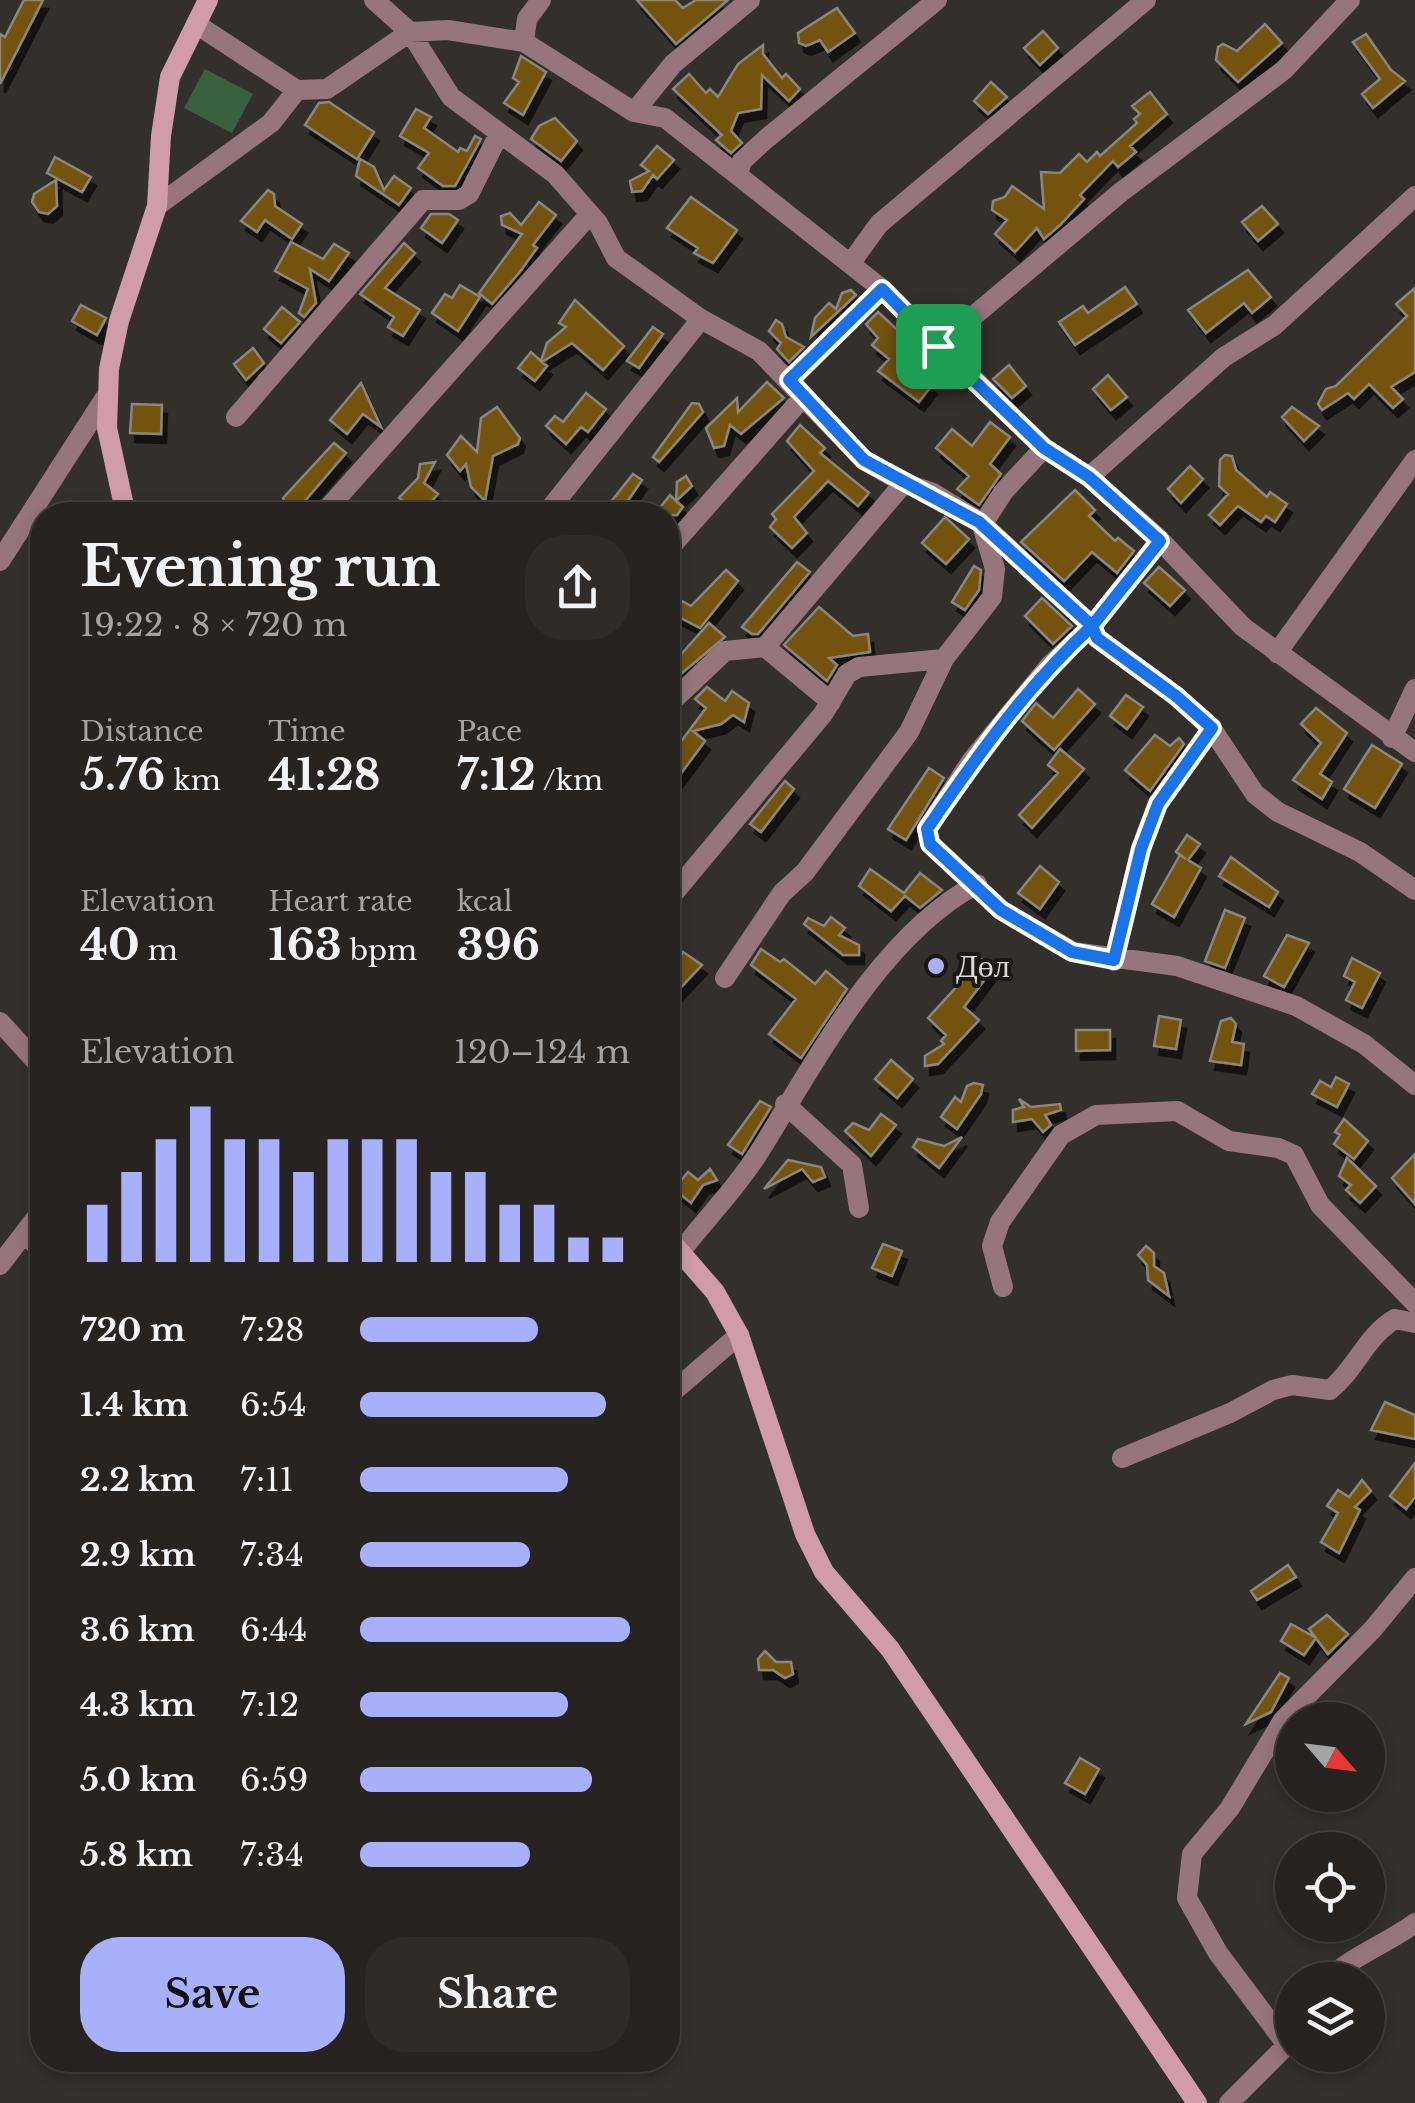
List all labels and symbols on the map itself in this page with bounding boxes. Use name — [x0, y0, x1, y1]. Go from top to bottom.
pin — [896, 304, 981, 389]
place label: Дөл — [956, 946, 1010, 986]
marker: Дөл — [925, 955, 947, 977]
north arrow — [1275, 1702, 1385, 1812]

